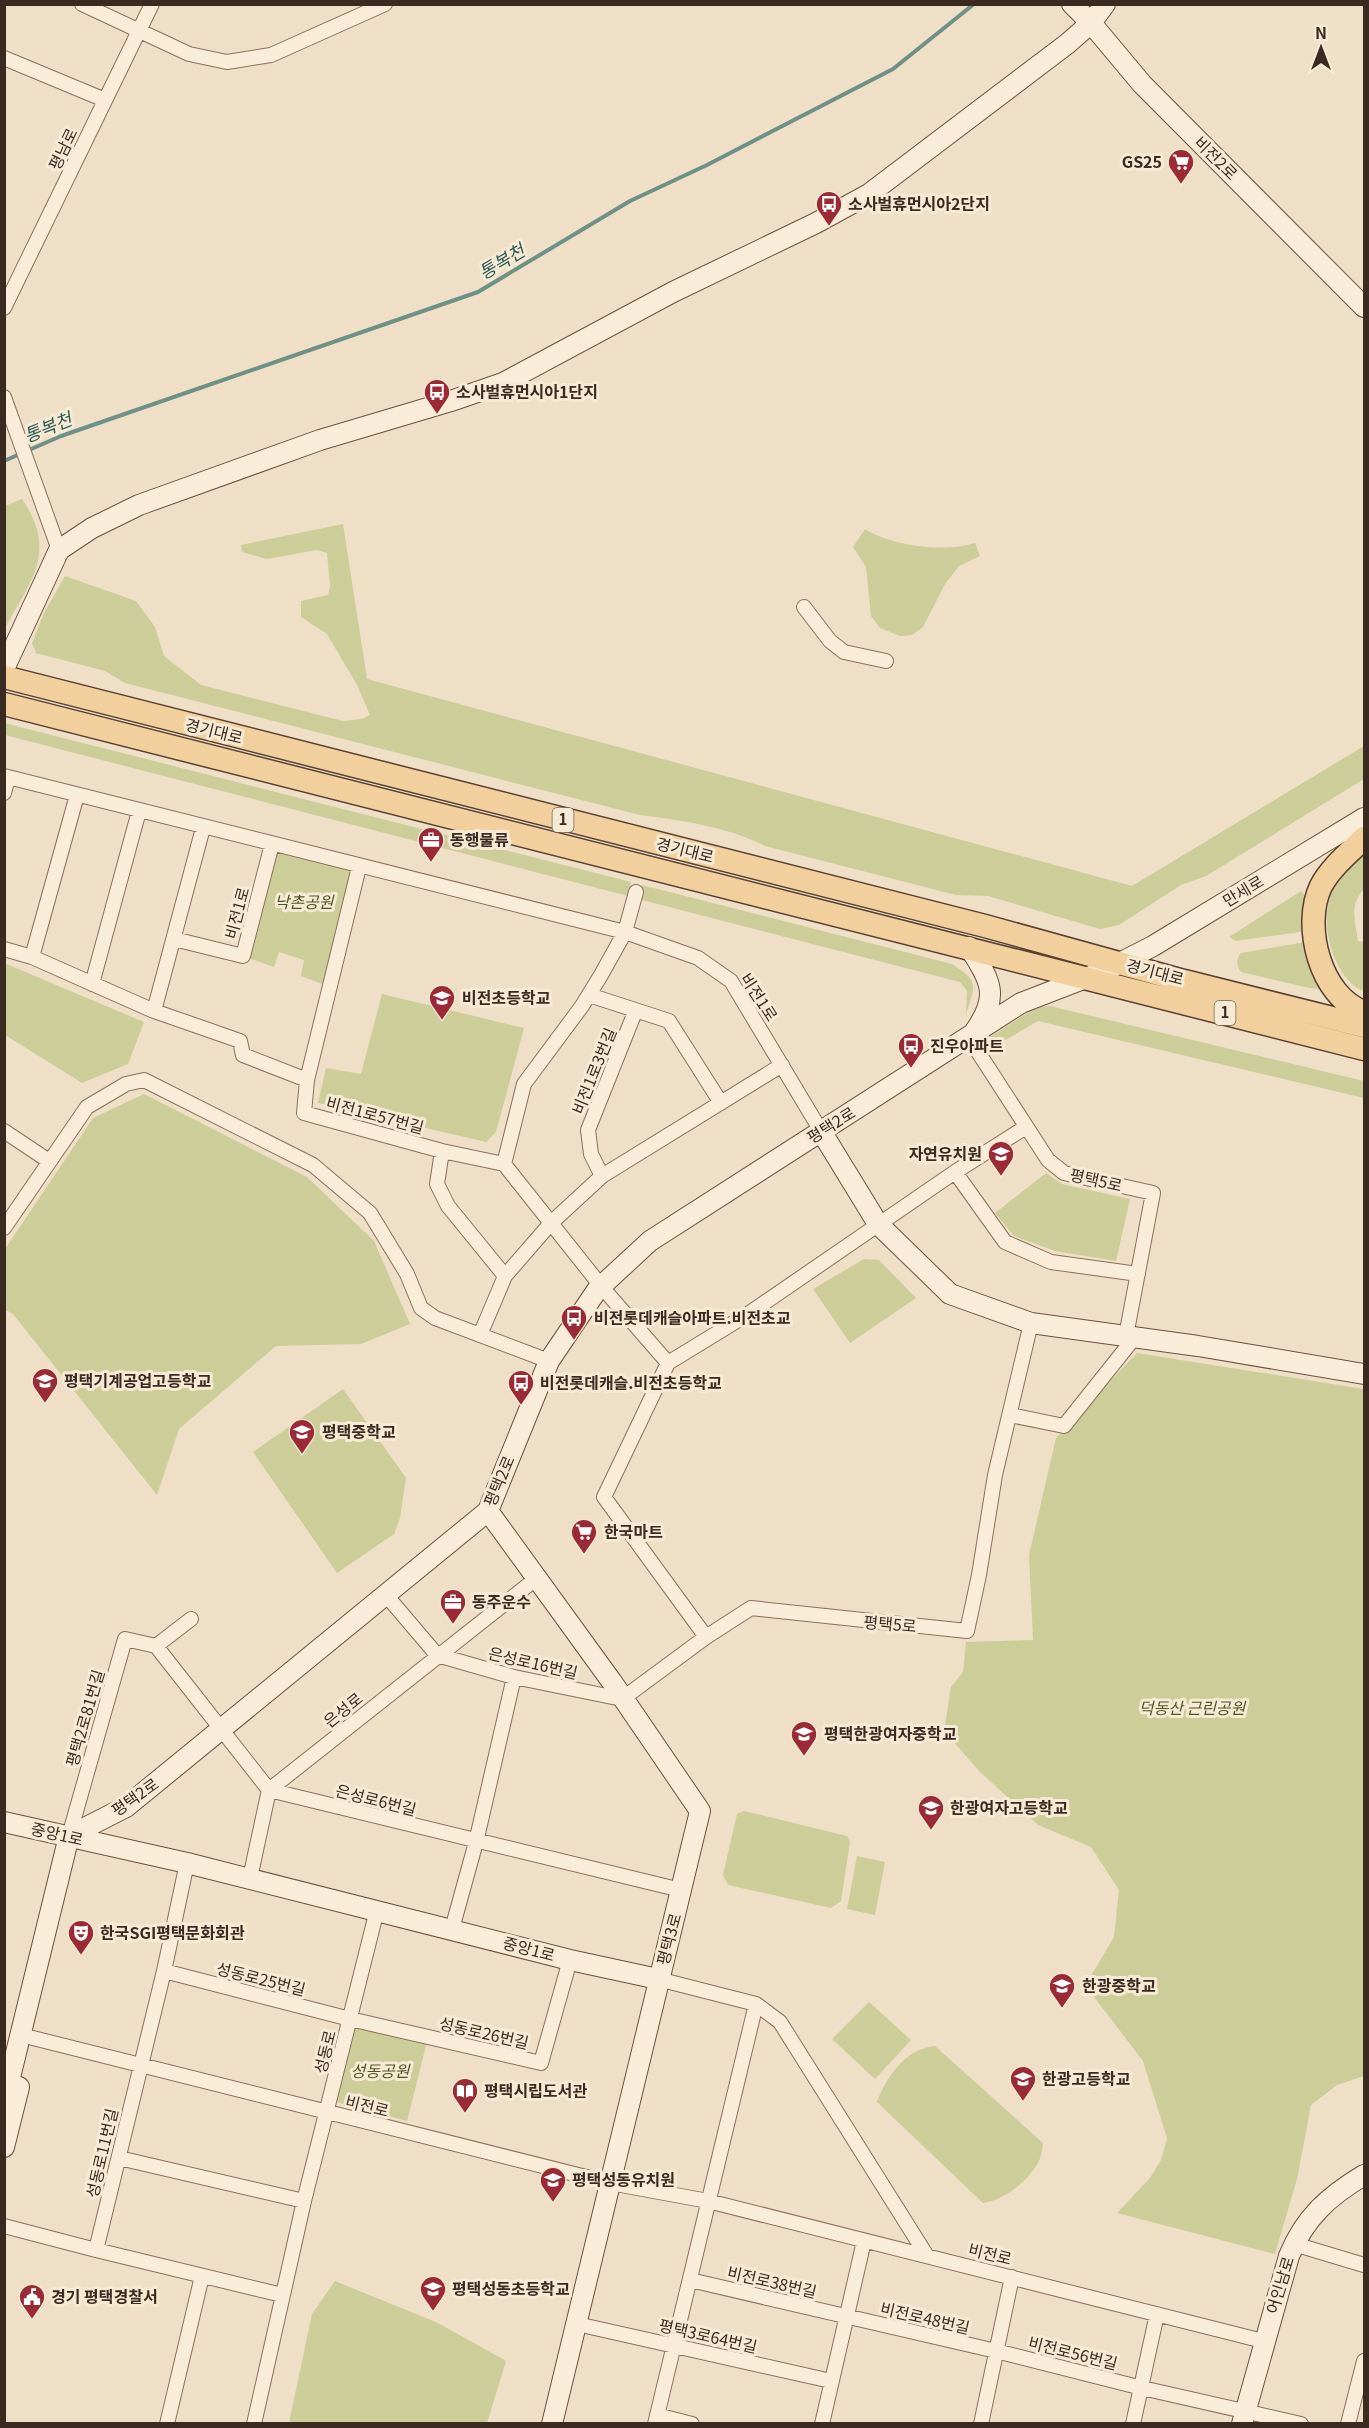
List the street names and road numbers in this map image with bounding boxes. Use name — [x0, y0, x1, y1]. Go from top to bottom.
street label: 평남로 — [42, 123, 83, 174]
street label: 비전2로 — [1189, 130, 1244, 185]
street label: 경기대로 — [183, 711, 246, 749]
road number: 1 — [552, 808, 574, 832]
street label: 경기대로 — [654, 830, 717, 868]
street label: 만세로 — [1217, 868, 1268, 912]
street label: 비전1로 — [218, 884, 255, 941]
street label: 경기대로 — [1124, 952, 1187, 990]
street label: 비전1로 — [735, 968, 784, 1025]
road number: 1 — [1214, 1001, 1236, 1025]
street label: 비전1로3번길 — [565, 1024, 621, 1117]
street label: 비전1로57번길 — [324, 1089, 427, 1139]
street label: 평택2로 — [802, 1100, 860, 1148]
street label: 평택5로 — [1068, 1161, 1125, 1197]
street label: 평택2로 — [477, 1451, 520, 1510]
street label: 평택5로 — [863, 1609, 918, 1637]
street label: 은성로16번길 — [486, 1640, 580, 1684]
street label: 평택2로81번길 — [59, 1666, 109, 1769]
street label: 은성로 — [318, 1686, 367, 1732]
street label: 평택2로 — [106, 1771, 163, 1821]
street label: 은성로6번길 — [333, 1777, 419, 1821]
street label: 중앙1로 — [29, 1815, 86, 1851]
street label: 평택3로 — [650, 1910, 687, 1967]
street label: 중앙1로 — [501, 1930, 558, 1967]
street label: 성동로25번길 — [214, 1955, 308, 2001]
street label: 성동로26번길 — [437, 2010, 531, 2054]
street label: 성동로 — [307, 2027, 341, 2076]
street label: 비전로 — [343, 2088, 392, 2122]
street label: 성동로11번길 — [79, 2106, 123, 2200]
street label: 비전로 — [966, 2236, 1015, 2270]
street label: 어인남로 — [1259, 2253, 1299, 2316]
street label: 비전로38번길 — [725, 2259, 819, 2303]
street label: 비전로48번길 — [878, 2295, 972, 2339]
street label: 평택3로64번길 — [657, 2312, 760, 2358]
street label: 비전로56번길 — [1026, 2329, 1120, 2375]

